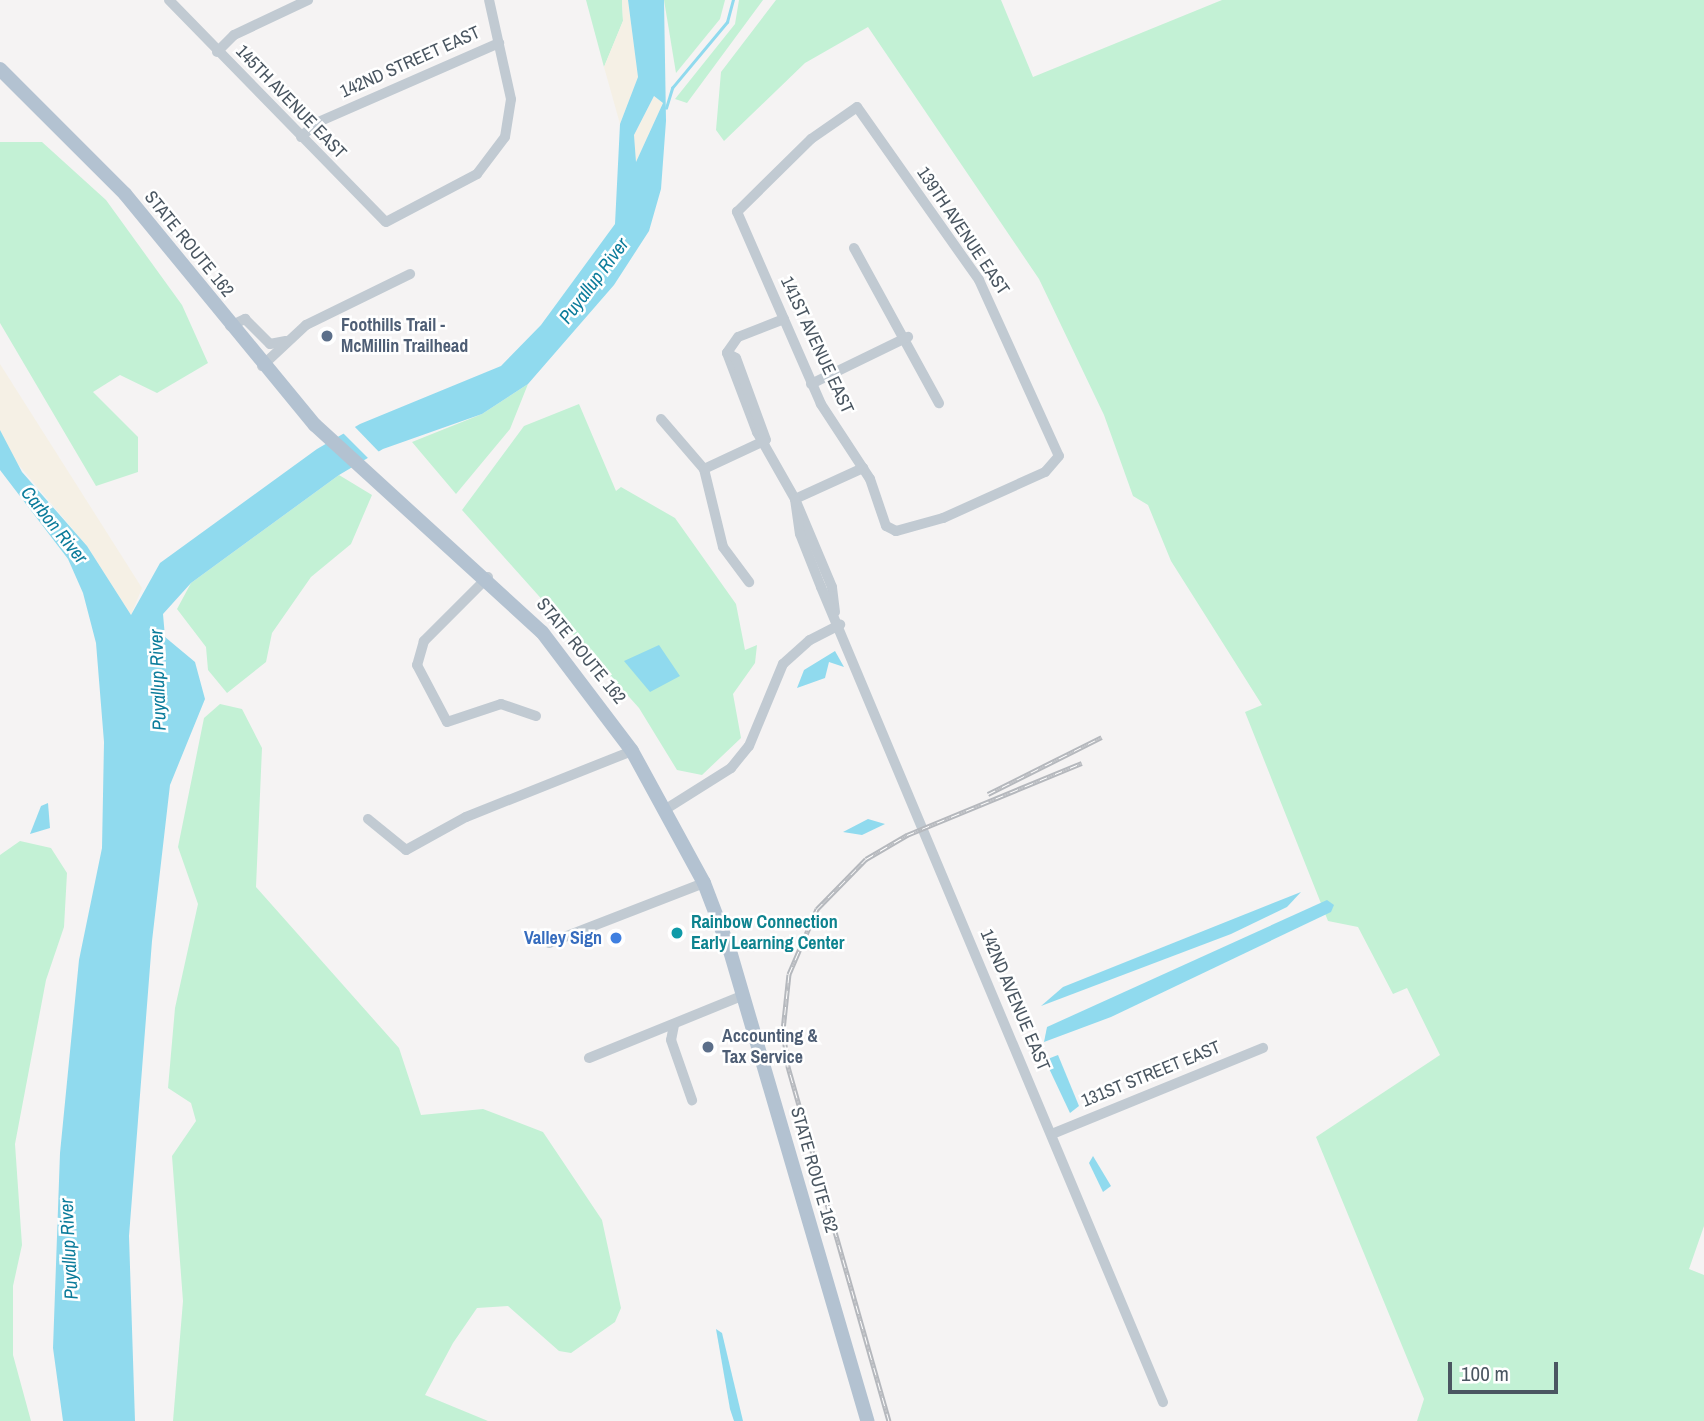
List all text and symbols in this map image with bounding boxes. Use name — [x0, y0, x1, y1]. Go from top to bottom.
street label: 142ND STREET EAST — [337, 21, 483, 103]
street label: 145TH AVENUE EAST — [231, 40, 351, 164]
street label: 139TH AVENUE EAST — [912, 163, 1014, 299]
street label: STATE ROUTE 162 — [140, 187, 238, 301]
water label: Puyallup River — [554, 234, 634, 328]
street label: 141ST AVENUE EAST — [776, 273, 858, 417]
place label: Foothills Trail - McMillin Trailhead — [341, 315, 468, 358]
marker: Foothills Trail - McMillin Trailhead — [319, 328, 335, 344]
water label: Carbon River — [16, 482, 92, 568]
street label: STATE ROUTE 162 — [532, 594, 630, 708]
water label: Puyallup River — [145, 629, 171, 731]
place label: Rainbow Connection Early Learning Center — [691, 912, 844, 954]
marker: Rainbow Connection Early Learning Center — [669, 925, 685, 941]
street label: 142ND AVENUE EAST — [975, 926, 1055, 1074]
place label: Valley Sign — [524, 927, 602, 949]
marker: Valley Sign — [608, 930, 624, 946]
place label: Accounting & Tax Service — [722, 1026, 818, 1068]
street label: 131ST STREET EAST — [1078, 1036, 1224, 1112]
marker: Accounting & Tax Service — [700, 1039, 716, 1055]
street label: STATE ROUTE 162 — [786, 1105, 842, 1235]
water label: Puyallup River — [55, 1198, 83, 1300]
scale bar — [1452, 1348, 1562, 1392]
text: 100 m — [1461, 1359, 1509, 1388]

